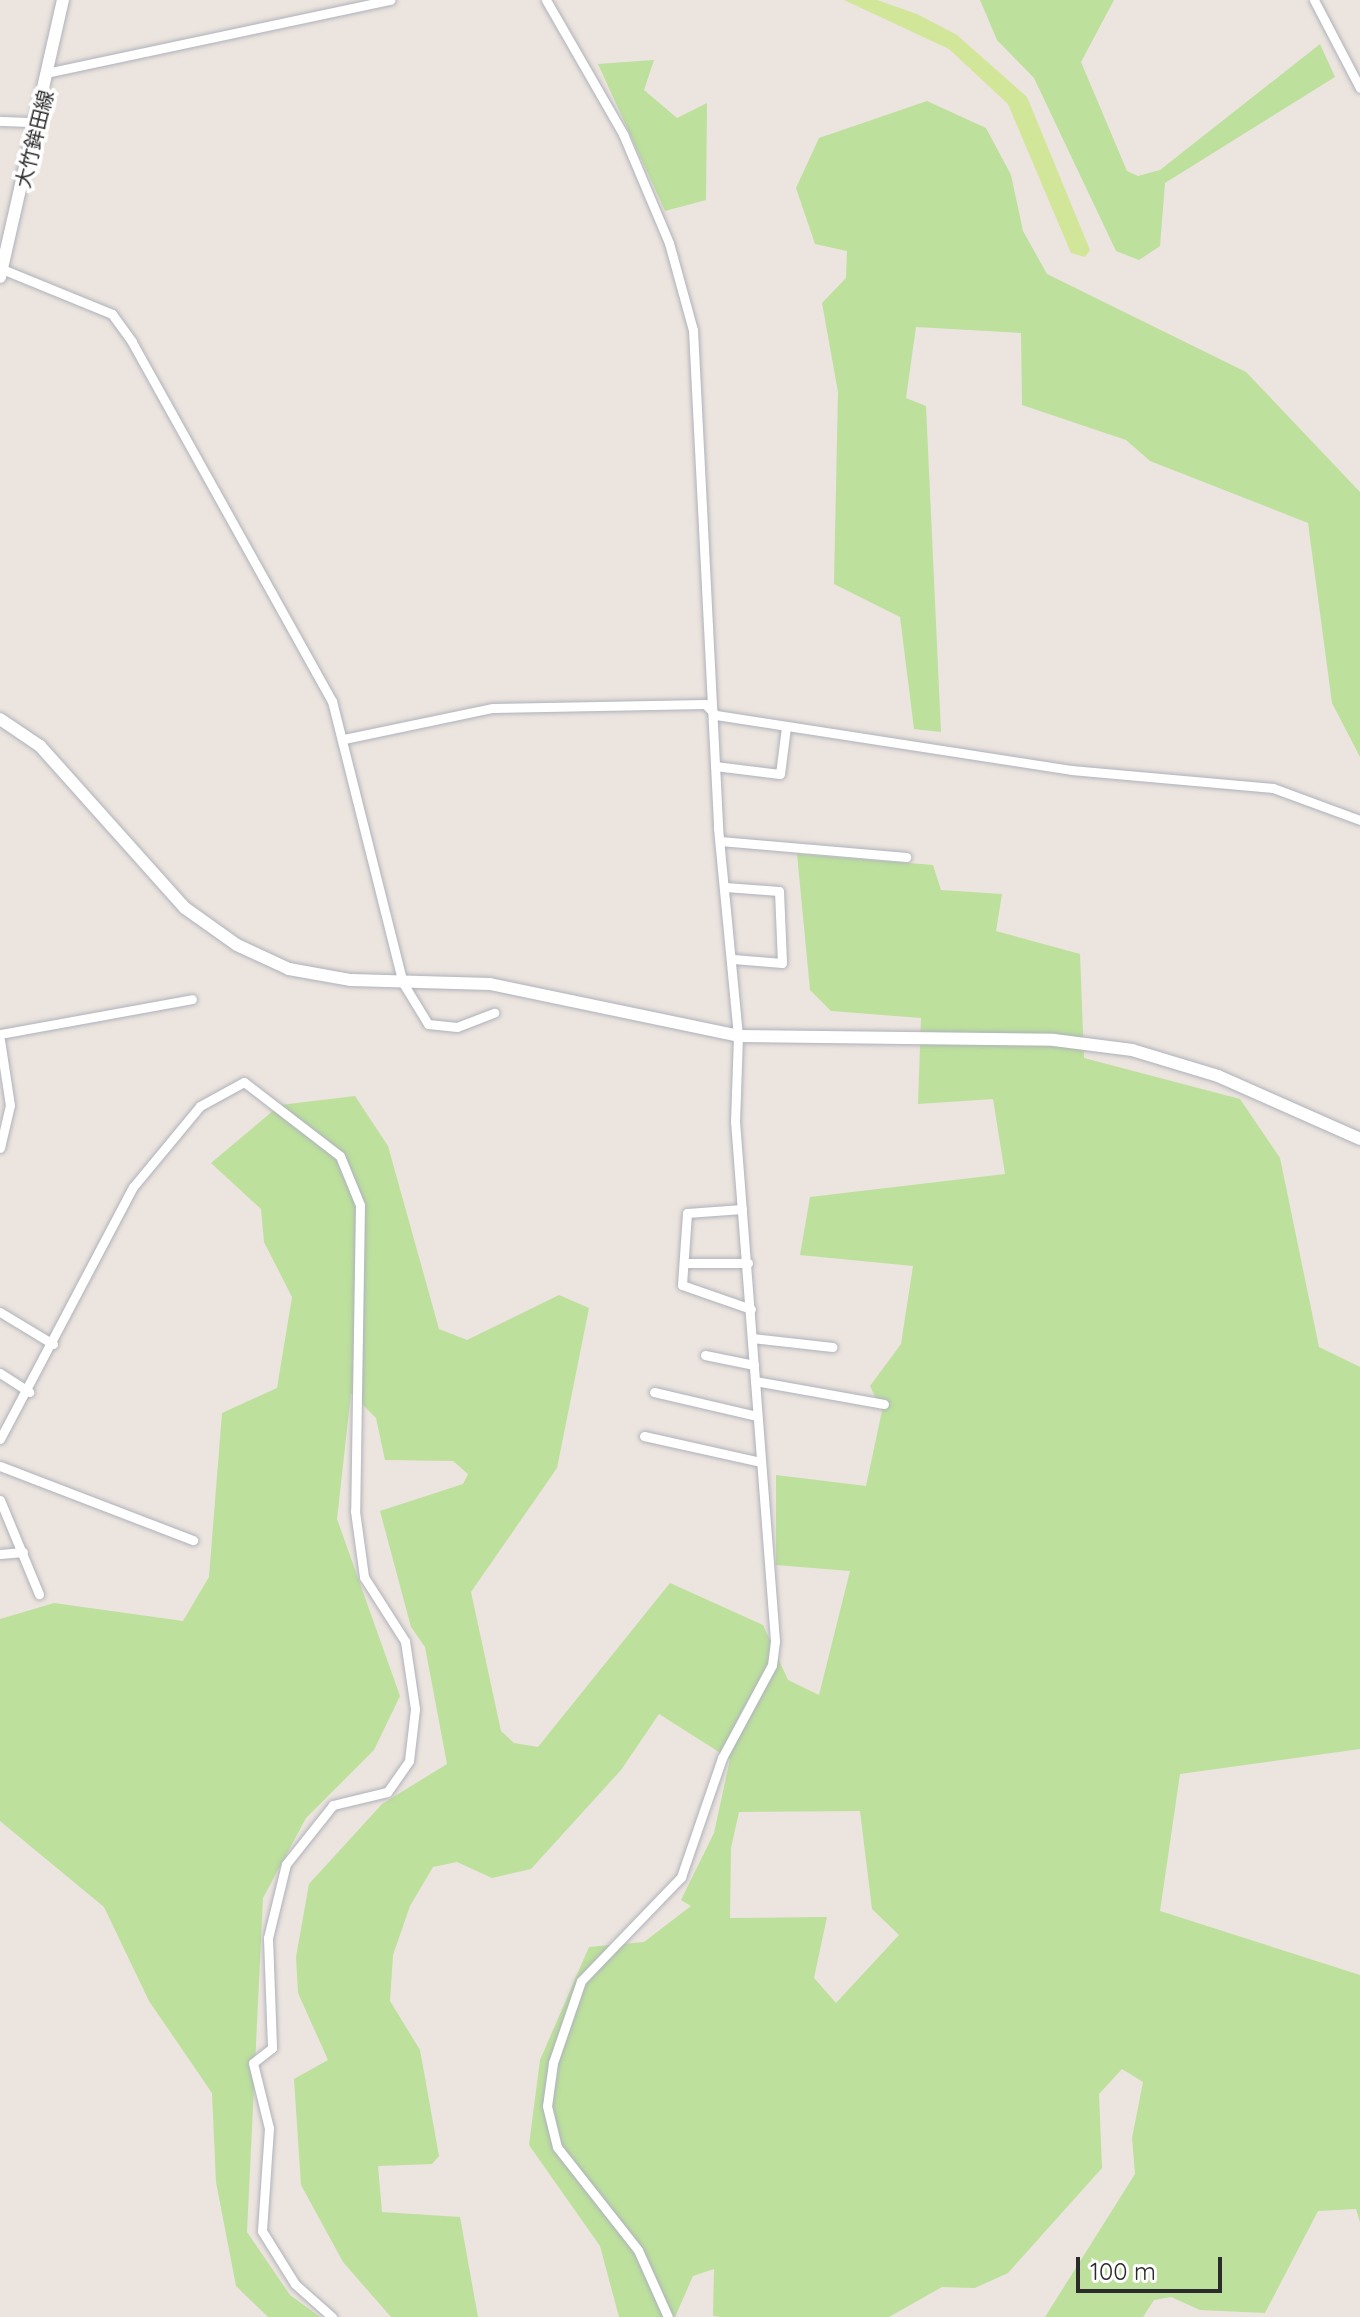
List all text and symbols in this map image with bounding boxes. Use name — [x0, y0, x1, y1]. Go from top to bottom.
street label: 大竹鉾田線 — [10, 88, 58, 190]
scale bar — [1080, 2241, 1226, 2291]
text: 100 m — [1090, 2256, 1156, 2286]

